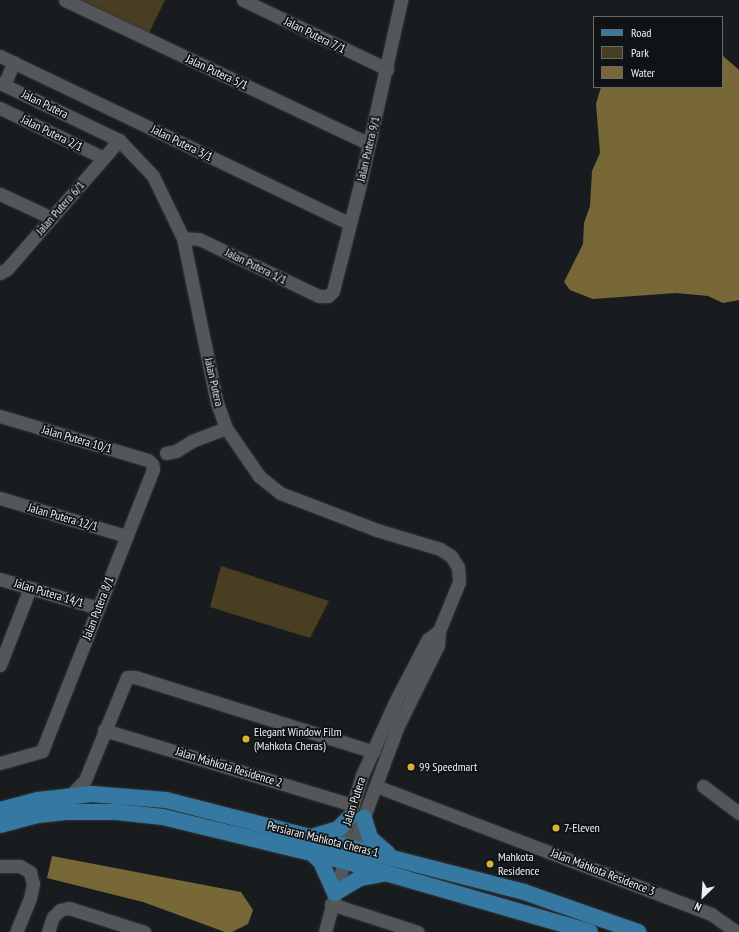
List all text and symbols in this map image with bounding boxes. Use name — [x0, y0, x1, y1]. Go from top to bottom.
street label: Jalan Putera 7/1 — [282, 14, 348, 56]
legend — [593, 16, 723, 88]
text: Road — [631, 25, 651, 40]
text: Park — [631, 45, 649, 60]
street label: Jalan Putera 5/1 — [184, 51, 250, 93]
text: Water — [631, 65, 655, 80]
street label: Jalan Putera — [20, 87, 70, 121]
street label: Jalan Putera 2/1 — [19, 112, 85, 154]
street label: Jalan Putera 9/1 — [354, 115, 382, 183]
street label: Jalan Putera 3/1 — [149, 122, 215, 164]
street label: Jalan Putera 6/1 — [33, 178, 87, 238]
street label: Jalan Putera 1/1 — [223, 245, 289, 287]
street label: Jalan Putera — [201, 356, 227, 408]
street label: Jalan Putera 10/1 — [40, 422, 114, 456]
street label: Jalan Putera 12/1 — [26, 500, 100, 534]
street label: Jalan Putera 8/1 — [79, 574, 117, 642]
street label: Jalan Putera 14/1 — [13, 576, 85, 610]
place label: Elegant Window Film (Mahkota Cheras) — [254, 725, 342, 753]
marker: Elegant Window Film (Mahkota Cheras) — [241, 734, 251, 744]
street label: Jalan Mahkota Residence 2 — [174, 744, 284, 790]
place label: 99 Speedmart — [419, 760, 477, 774]
marker: 99 Speedmart — [406, 762, 416, 772]
street label: Jalan Putera — [339, 775, 369, 827]
street label: Persiaran Mahkota Cheras 1 — [266, 818, 380, 860]
place label: 7-Eleven — [564, 821, 600, 835]
marker: 7-Eleven — [551, 823, 561, 833]
street label: Jalan Mahkota Residence 3 — [549, 845, 657, 899]
place label: Mahkota Residence — [498, 850, 539, 878]
marker: Mahkota Residence — [485, 859, 495, 869]
north arrow — [683, 876, 723, 916]
text: N — [692, 899, 704, 914]

